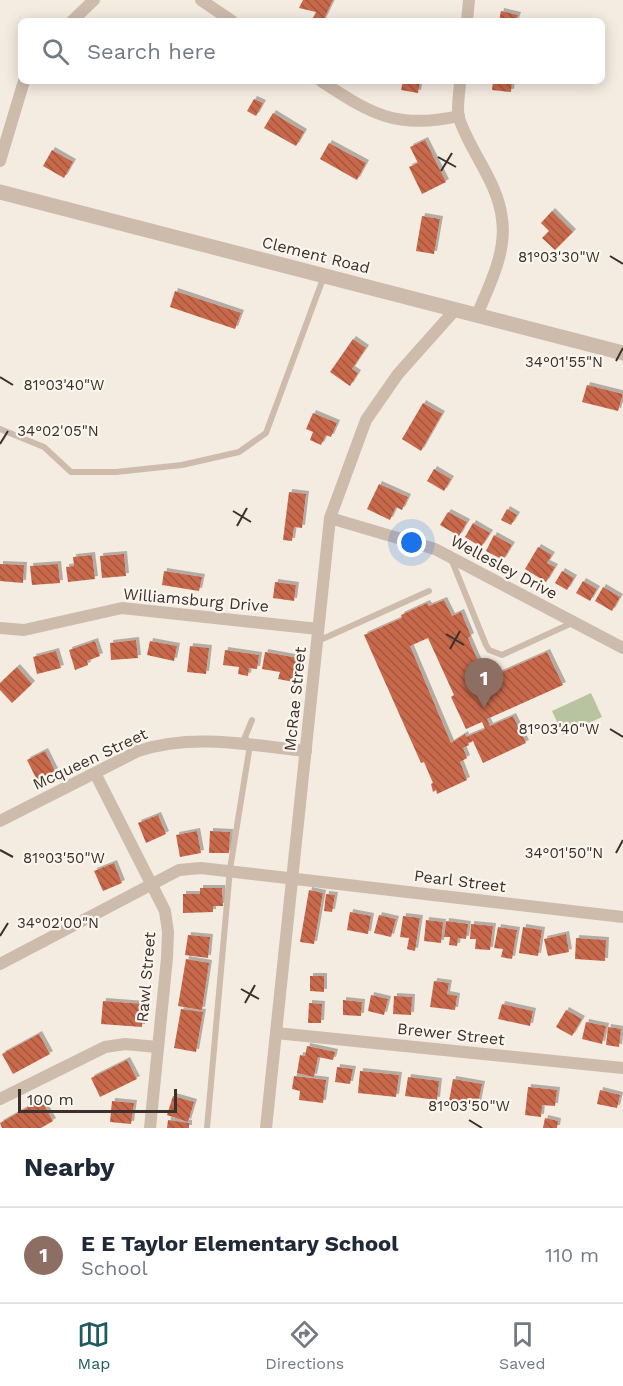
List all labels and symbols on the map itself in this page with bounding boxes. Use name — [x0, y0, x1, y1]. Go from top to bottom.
street label: Clement Road — [260, 232, 372, 278]
text: 81°03'30"W — [518, 248, 600, 266]
text: 34°01'55"N — [525, 353, 603, 371]
text: 81°03'40"W — [24, 376, 104, 394]
text: 34°02'05"N — [17, 422, 99, 440]
your location — [397, 528, 426, 557]
street label: Wellesley Drive — [447, 531, 561, 603]
street label: Williamsburg Drive — [122, 584, 270, 616]
street label: McRae Street — [280, 645, 310, 752]
pin: 1 — [464, 658, 504, 708]
text: 81°03'40"W — [519, 720, 599, 738]
street label: Mcqueen Street — [30, 724, 151, 794]
text: 34°01'50"N — [525, 844, 603, 862]
text: 81°03'50"W — [23, 849, 105, 867]
street label: Pearl Street — [413, 866, 507, 896]
text: 34°02'00"N — [17, 914, 99, 932]
street label: Rawl Street — [133, 931, 159, 1023]
street label: Brewer Street — [396, 1019, 506, 1049]
scale bar — [18, 1086, 177, 1114]
text: 81°03'50"W — [428, 1097, 510, 1115]

